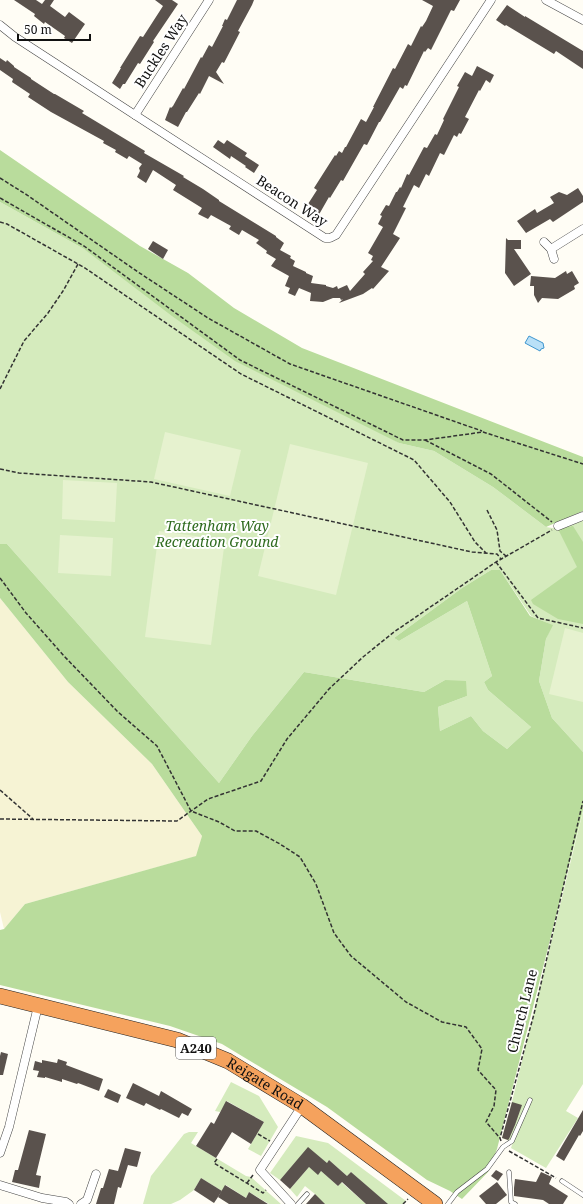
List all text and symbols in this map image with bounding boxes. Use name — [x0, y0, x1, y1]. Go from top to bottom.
street label: Buckles Way — [130, 10, 191, 91]
scale bar — [18, 16, 90, 42]
text: 50 m — [24, 21, 52, 38]
street label: Beacon Way — [253, 170, 332, 231]
park label: Tattenham Way Recreation Ground — [155, 516, 279, 551]
street label: Church Lane — [502, 967, 541, 1055]
road number: A240 — [176, 1037, 216, 1059]
street label: Reigate Road — [224, 1053, 308, 1114]

